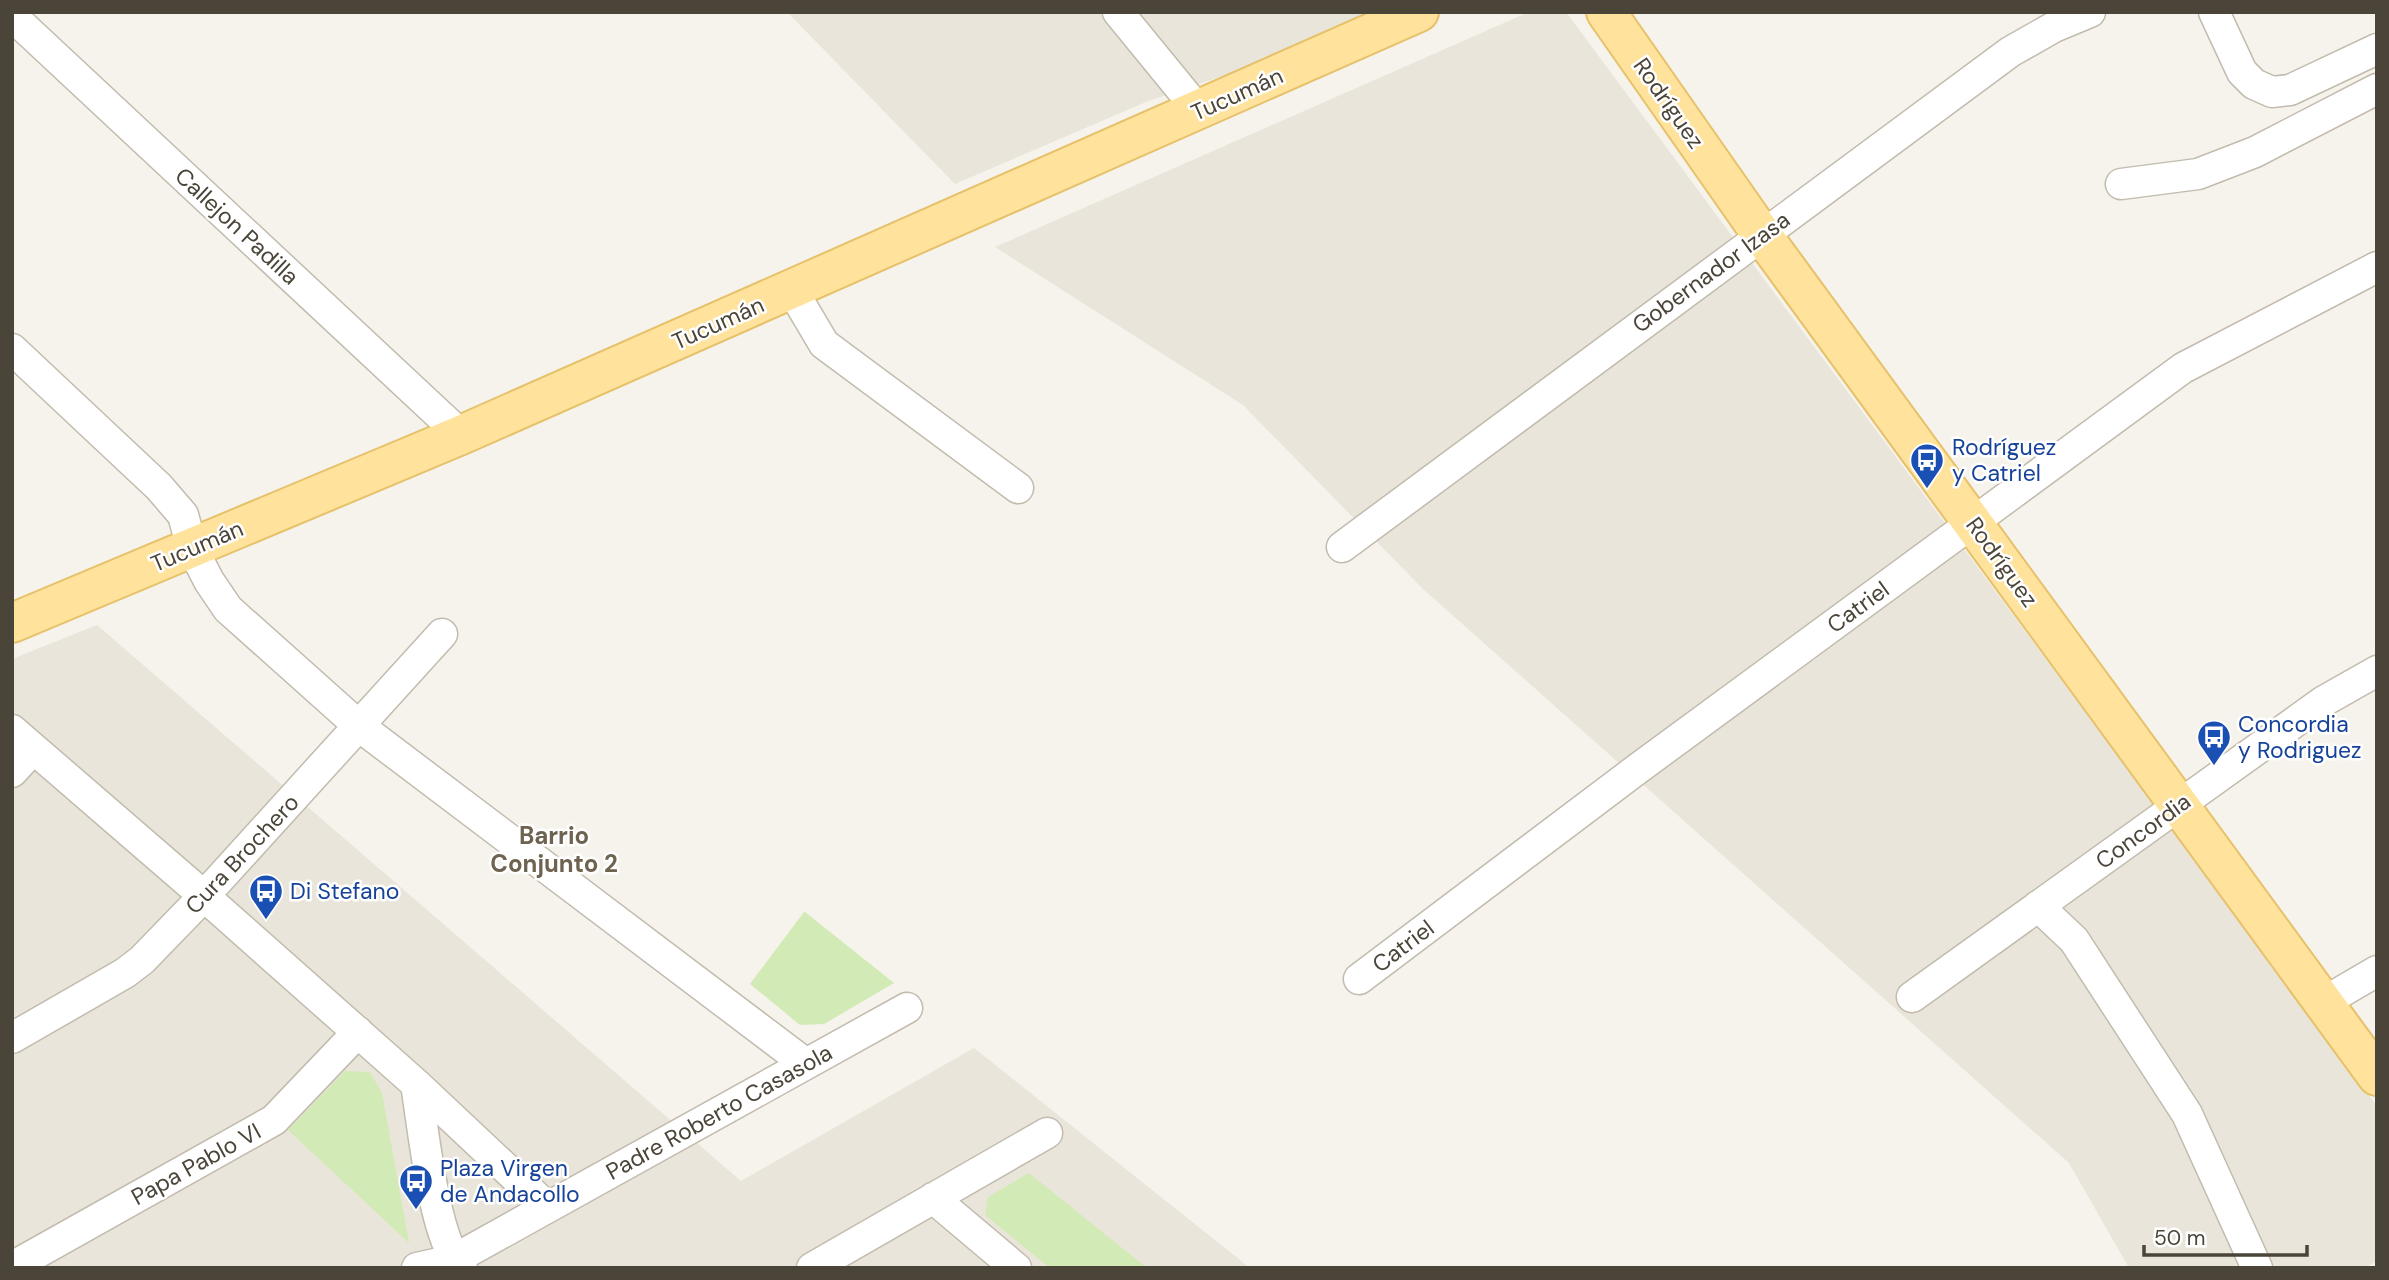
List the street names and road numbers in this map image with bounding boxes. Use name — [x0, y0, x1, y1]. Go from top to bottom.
street label: Rodríguez — [1627, 52, 1711, 154]
street label: Tucumán — [1186, 60, 1288, 128]
street label: Callejon Padilla — [169, 161, 305, 291]
street label: Gobernador Izasa — [1626, 205, 1796, 339]
street label: Tucumán — [667, 289, 769, 357]
street label: Rodríguez — [1959, 511, 2045, 613]
street label: Tucumán — [146, 513, 248, 579]
street label: Catriel — [1821, 574, 1895, 640]
street label: Concordia — [2089, 786, 2197, 876]
street label: Cura Brochero — [179, 788, 305, 920]
street label: Catriel — [1366, 913, 1440, 979]
street label: Padre Roberto Casasola — [601, 1037, 837, 1187]
street label: Papa Pablo VI — [126, 1116, 266, 1212]

